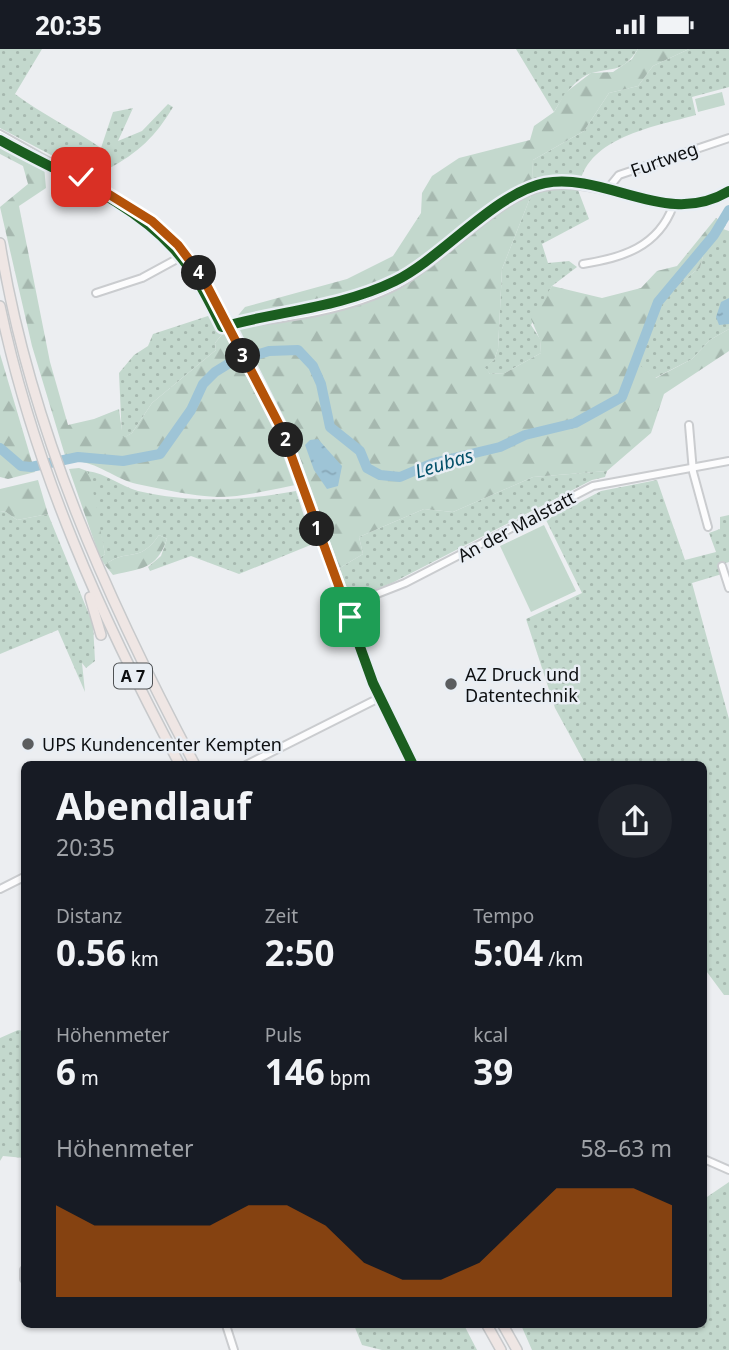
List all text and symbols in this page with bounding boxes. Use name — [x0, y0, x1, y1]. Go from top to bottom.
text: 20:35 — [35, 7, 102, 43]
street label: Furtweg — [627, 136, 701, 182]
pin — [51, 147, 111, 207]
icon: check — [62, 158, 100, 196]
pin: 4 — [182, 255, 216, 291]
text: 4 — [193, 259, 204, 285]
pin: 3 — [226, 339, 260, 373]
text: 3 — [237, 342, 248, 368]
pin: 2 — [268, 423, 304, 457]
text: 2 — [280, 426, 291, 452]
water label: Leubas — [412, 442, 476, 484]
street label: An der Malstatt — [453, 485, 579, 567]
pin: 1 — [300, 511, 334, 547]
text: 1 — [311, 515, 322, 541]
pin — [320, 587, 380, 647]
icon: arrive — [331, 598, 369, 636]
place label: AZ Druck und Datentechnik — [465, 662, 579, 707]
road number: A 7 — [114, 663, 152, 689]
marker: AZ Druck und Datentechnik — [443, 676, 459, 692]
place label: UPS Kundencenter Kempten — [42, 732, 282, 756]
marker: UPS Kundencenter Kempten — [20, 736, 36, 752]
text: Abendlauf — [56, 779, 251, 831]
button: share — [598, 784, 672, 858]
text: 20:35 — [56, 831, 115, 863]
text: Distanz — [56, 903, 122, 929]
text: Zeit — [265, 903, 298, 929]
text: Tempo — [473, 903, 534, 929]
text: 0.56 — [56, 929, 126, 976]
text: 2:50 — [265, 929, 335, 976]
text: 5:04 — [473, 929, 543, 976]
text: km — [126, 946, 159, 972]
text: /km — [543, 946, 583, 972]
text: Höhenmeter — [56, 1022, 170, 1048]
text: Puls — [265, 1022, 302, 1048]
text: kcal — [473, 1022, 508, 1048]
text: 6 — [56, 1048, 76, 1095]
text: 146 — [265, 1048, 325, 1095]
text: 39 — [473, 1048, 513, 1095]
text: m — [76, 1065, 99, 1091]
text: bpm — [325, 1065, 371, 1091]
text: Höhenmeter — [56, 1132, 194, 1164]
text: 58–63 m — [580, 1132, 672, 1164]

